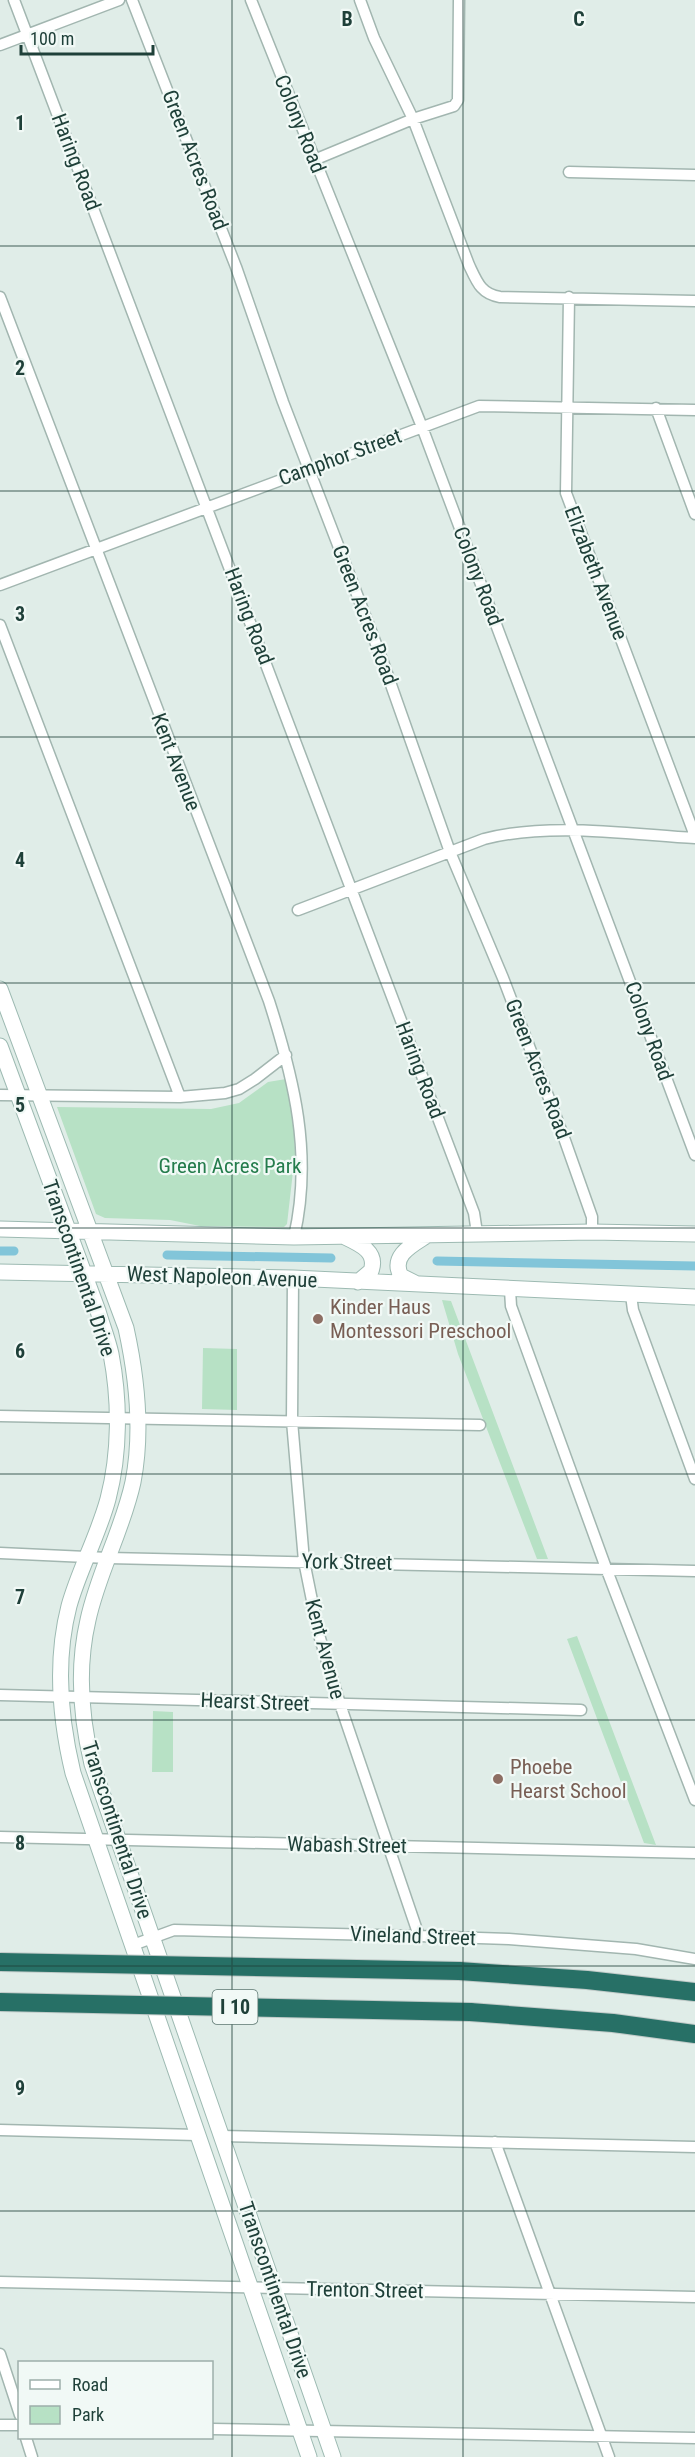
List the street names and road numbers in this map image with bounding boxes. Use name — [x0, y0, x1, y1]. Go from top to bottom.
street label: Colony Road — [269, 71, 331, 177]
street label: Green Acres Road — [157, 87, 233, 233]
street label: Haring Road — [47, 110, 105, 214]
street label: Camphor Street — [275, 424, 405, 490]
street label: Elizabeth Avenue — [559, 503, 633, 643]
street label: Colony Road — [448, 523, 508, 629]
street label: Green Acres Road — [327, 542, 403, 688]
street label: Haring Road — [220, 564, 278, 668]
street label: Kent Avenue — [146, 710, 206, 814]
street label: Colony Road — [620, 978, 678, 1084]
street label: Green Acres Road — [500, 996, 576, 1142]
street label: Haring Road — [391, 1018, 449, 1122]
street label: Transcontinental Drive — [37, 1176, 121, 1360]
street label: West Napoleon Avenue — [126, 1262, 318, 1292]
street label: York Street — [301, 1549, 393, 1575]
street label: Kent Avenue — [300, 1596, 350, 1702]
street label: Hearst Street — [200, 1688, 310, 1716]
street label: Transcontinental Drive — [77, 1738, 157, 1922]
street label: Wabash Street — [287, 1832, 407, 1858]
street label: Vineland Street — [350, 1922, 476, 1950]
road number: I 10 — [212, 1990, 258, 2024]
street label: Transcontinental Drive — [233, 2198, 317, 2382]
street label: Trenton Street — [306, 2277, 424, 2303]

